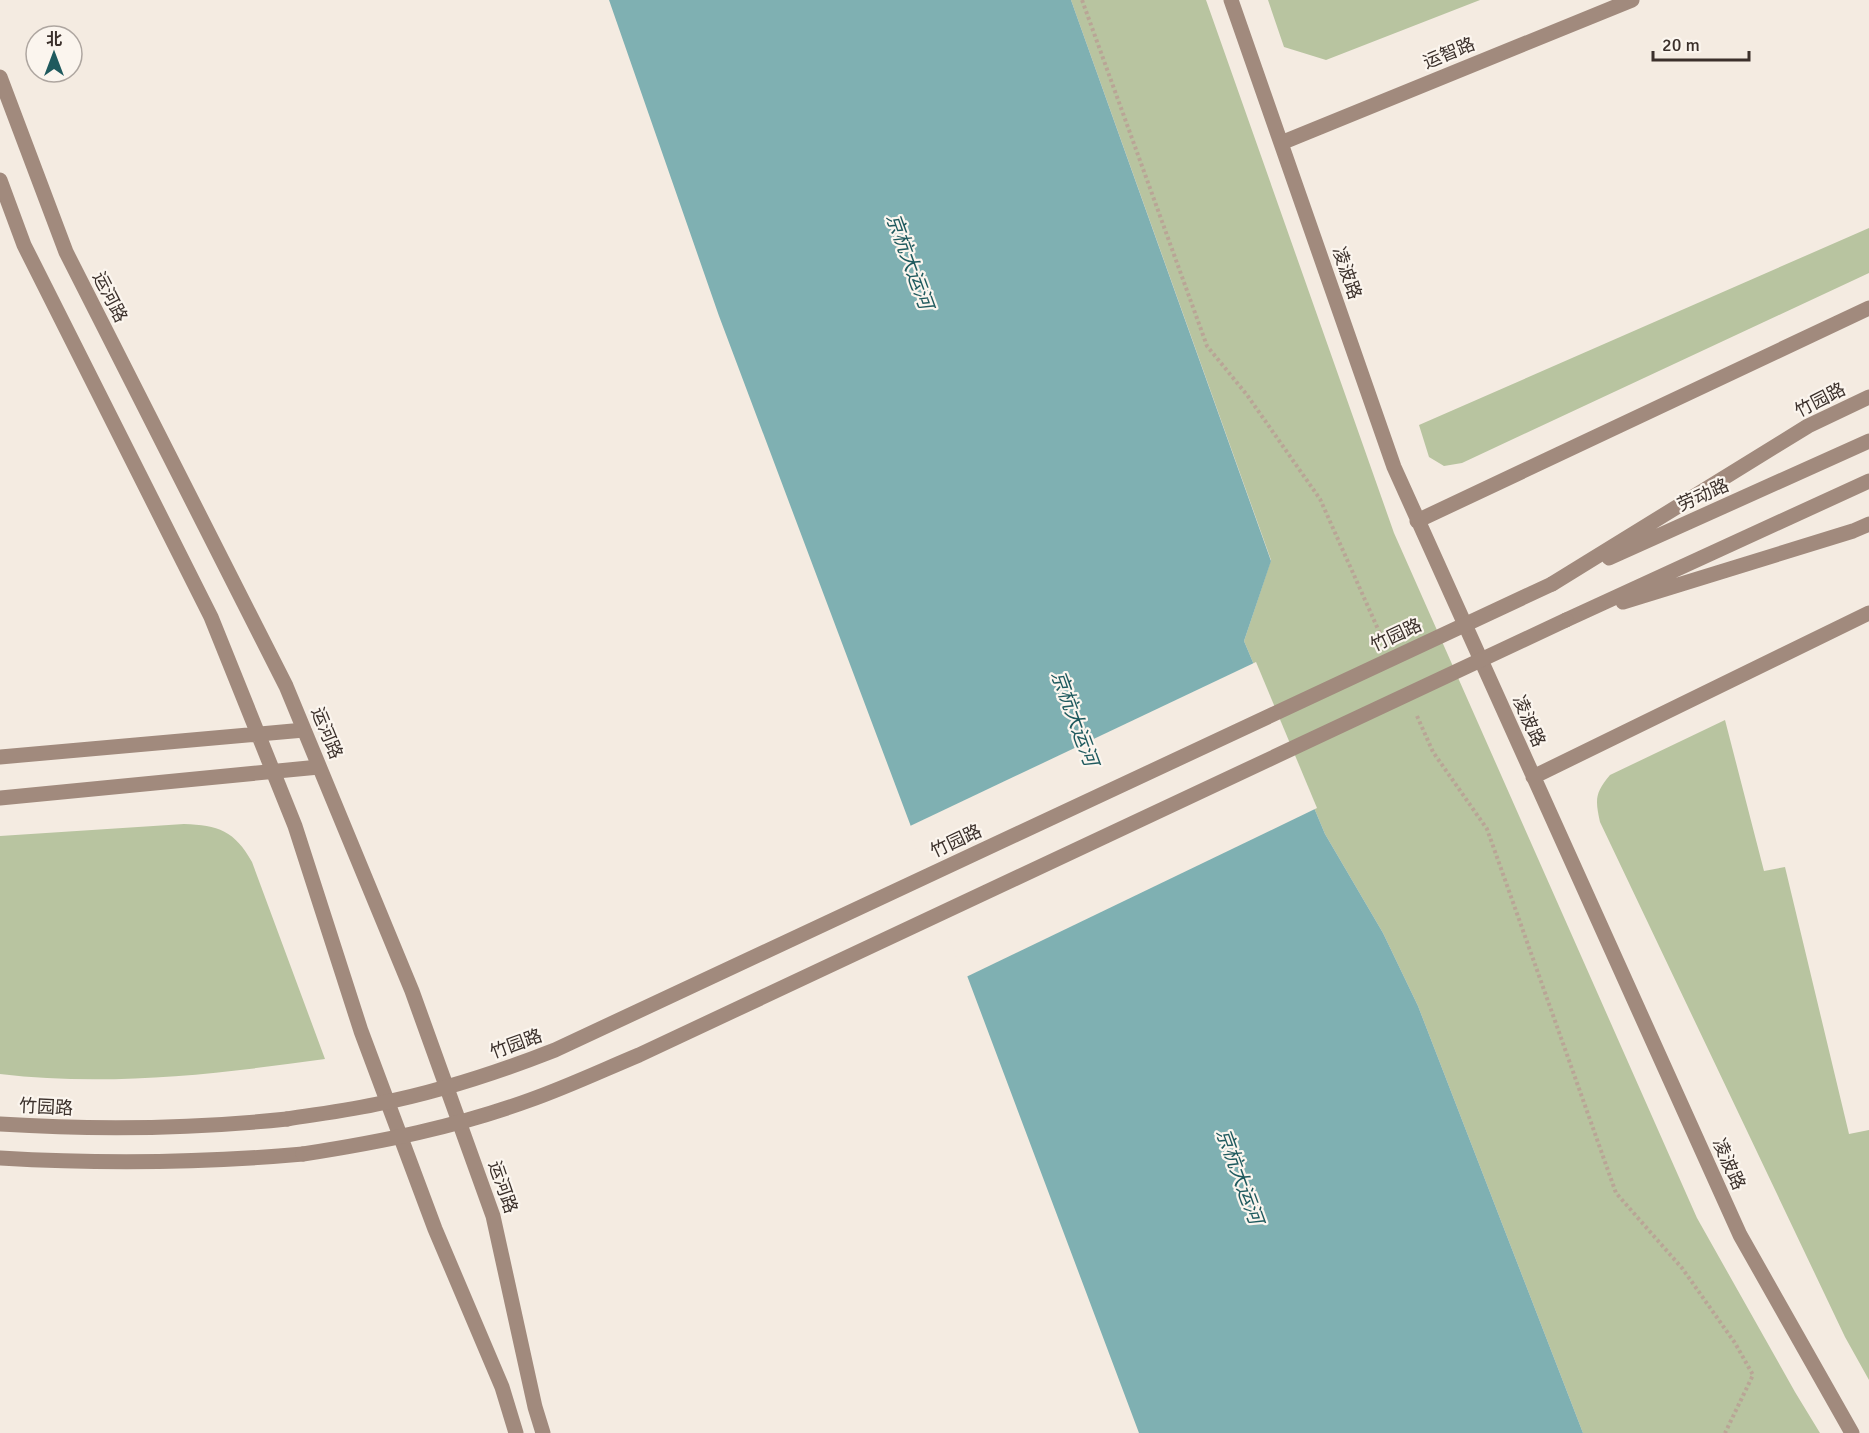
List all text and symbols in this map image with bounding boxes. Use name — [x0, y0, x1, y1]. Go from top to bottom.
north arrow — [24, 24, 84, 84]
scale bar — [1653, 24, 1749, 62]
text: 北 — [46, 30, 62, 50]
street label: 运智路 — [1420, 33, 1478, 73]
text: 20 m — [1662, 34, 1700, 56]
water label: 京杭大运河 — [881, 210, 940, 316]
street label: 凌波路 — [1328, 244, 1366, 302]
street label: 运河路 — [88, 268, 132, 326]
street label: 竹园路 — [1791, 378, 1849, 422]
street label: 劳动路 — [1674, 474, 1732, 516]
street label: 竹园路 — [1367, 614, 1425, 656]
water label: 京杭大运河 — [1046, 667, 1105, 773]
street label: 凌波路 — [1508, 692, 1550, 750]
street label: 运河路 — [307, 704, 347, 762]
street label: 竹园路 — [927, 820, 985, 862]
street label: 竹园路 — [487, 1024, 545, 1064]
street label: 竹园路 — [18, 1095, 74, 1119]
water label: 京杭大运河 — [1211, 1125, 1270, 1231]
street label: 凌波路 — [1708, 1135, 1750, 1193]
street label: 运河路 — [484, 1158, 522, 1216]

